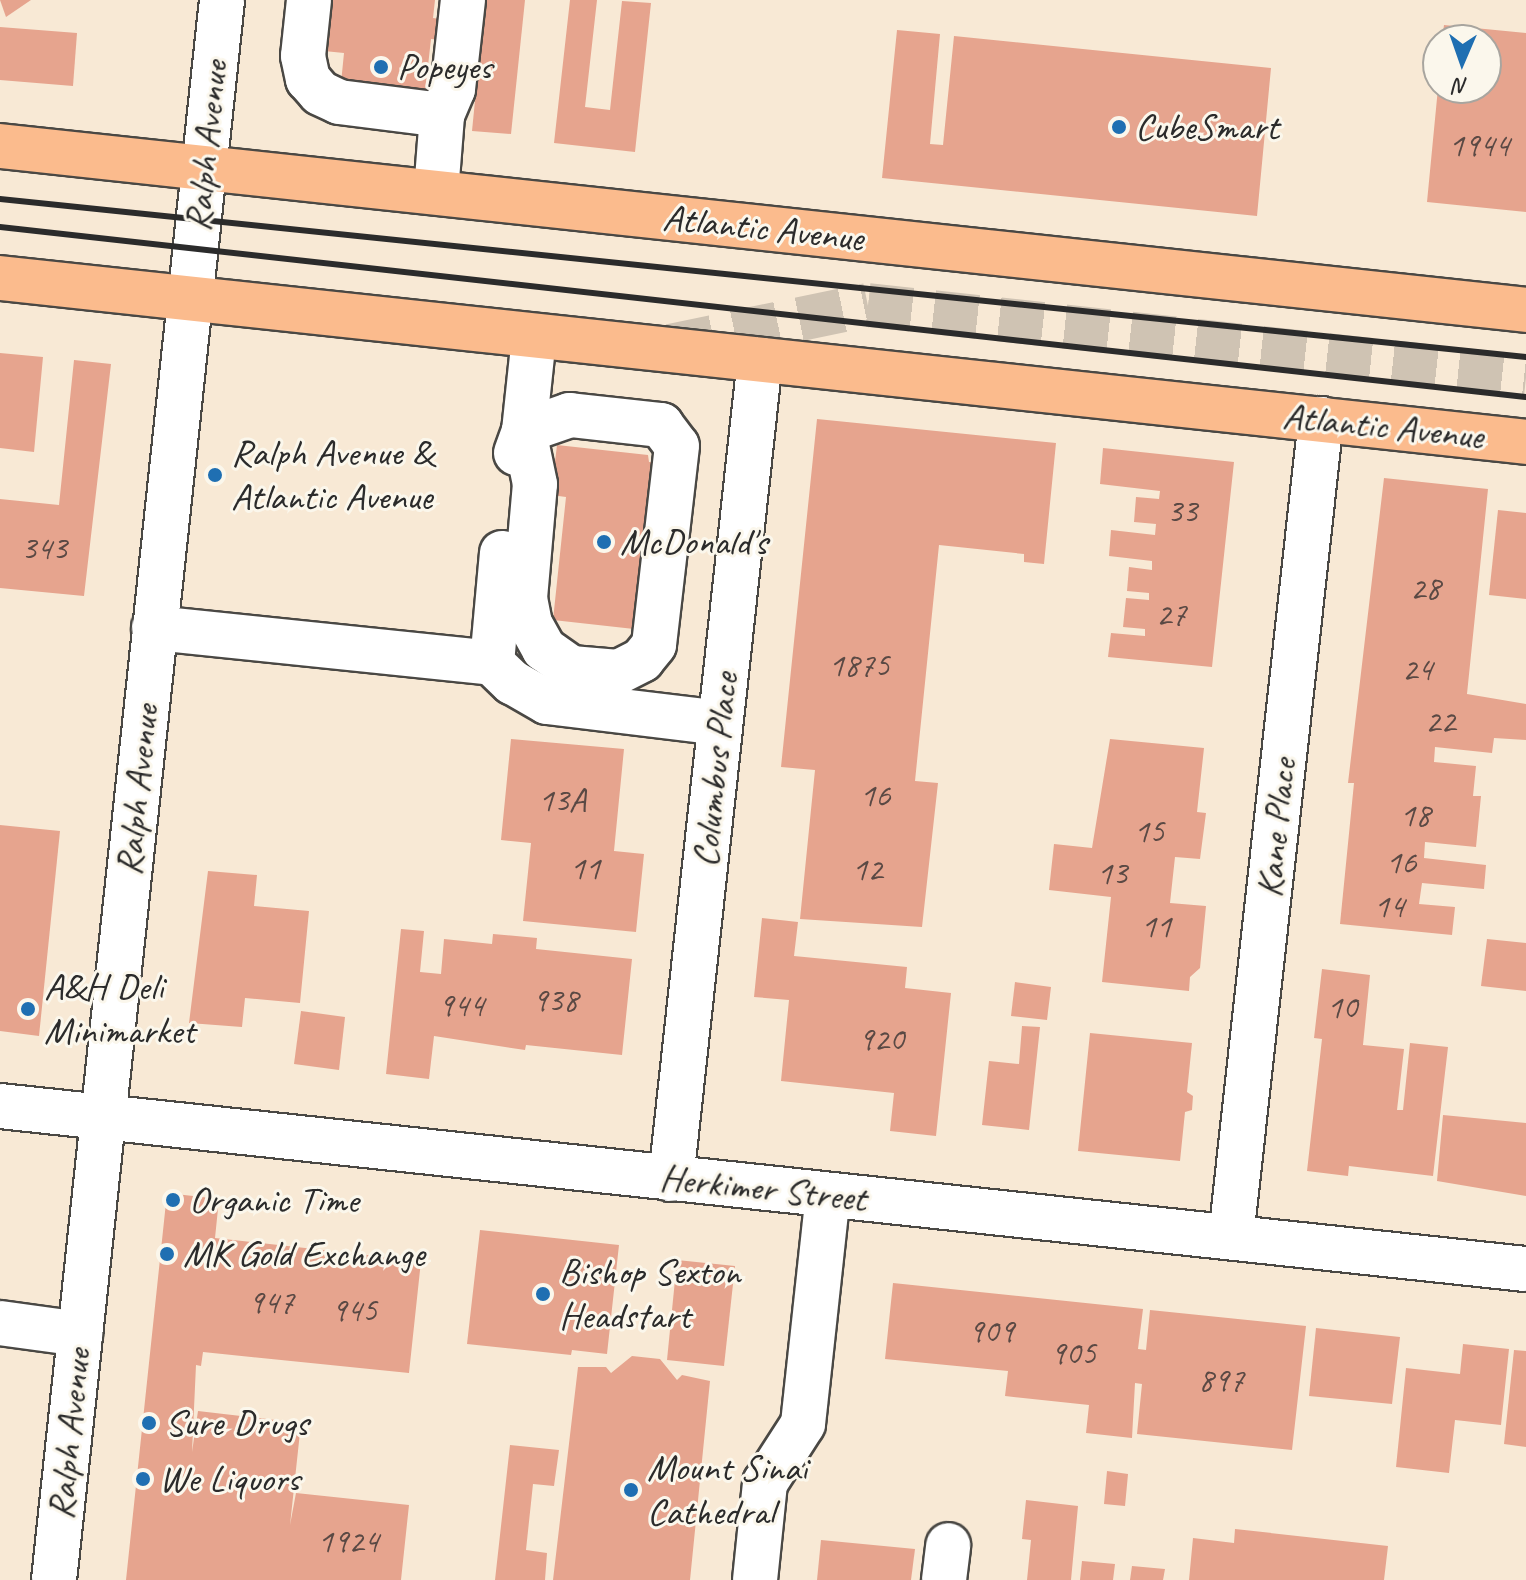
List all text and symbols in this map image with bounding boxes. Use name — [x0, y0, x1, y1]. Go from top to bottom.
north arrow — [1422, 24, 1502, 104]
place label: Popeyes — [397, 44, 492, 90]
street label: Ralph Avenue — [174, 58, 238, 234]
marker: Popeyes — [372, 58, 390, 76]
text: N — [1454, 72, 1469, 100]
place label: CubeSmart — [1135, 104, 1279, 150]
marker: CubeSmart — [1110, 118, 1128, 136]
house number: 1944 — [1448, 125, 1510, 165]
street label: Atlantic Avenue — [661, 195, 865, 261]
street label: Atlantic Avenue — [1281, 393, 1485, 459]
place label: Ralph Avenue & Atlantic Avenue — [231, 430, 433, 520]
marker: Ralph Avenue & Atlantic Avenue — [206, 466, 224, 484]
house number: 33 — [1167, 491, 1197, 531]
place label: McDonald's — [620, 519, 767, 565]
house number: 343 — [21, 528, 67, 568]
marker: McDonald's — [595, 533, 613, 551]
house number: 28 — [1410, 568, 1440, 608]
house number: 27 — [1156, 594, 1186, 634]
house number: 1875 — [828, 645, 890, 685]
house number: 24 — [1402, 649, 1432, 689]
street label: Columbus Place — [682, 671, 748, 869]
house number: 22 — [1425, 701, 1455, 741]
street label: Ralph Avenue — [105, 702, 169, 878]
street label: Kane Place — [1246, 756, 1306, 900]
house number: 16 — [860, 775, 890, 815]
house number: 13A — [538, 780, 586, 820]
house number: 18 — [1400, 795, 1430, 835]
house number: 15 — [1134, 811, 1164, 851]
house number: 16 — [1386, 842, 1416, 882]
house number: 11 — [570, 848, 600, 888]
house number: 12 — [852, 849, 882, 889]
house number: 13 — [1097, 853, 1127, 893]
house number: 14 — [1374, 886, 1404, 926]
house number: 11 — [1141, 906, 1171, 946]
place label: A&H Deli Minimarket — [44, 964, 195, 1054]
house number: 938 — [532, 980, 578, 1020]
house number: 944 — [438, 985, 484, 1025]
house number: 10 — [1327, 987, 1357, 1027]
marker: A&H Deli Minimarket — [19, 1000, 37, 1018]
house number: 920 — [858, 1019, 904, 1059]
street label: Herkimer Street — [657, 1154, 869, 1222]
place label: Organic Time — [189, 1177, 357, 1223]
marker: Organic Time — [164, 1191, 182, 1209]
place label: MK Gold Exchange — [183, 1231, 424, 1277]
marker: MK Gold Exchange — [158, 1245, 176, 1263]
place label: Bishop Sexton Headstart — [559, 1249, 740, 1338]
house number: 947 — [248, 1282, 294, 1322]
marker: Bishop Sexton Headstart — [534, 1285, 552, 1303]
house number: 945 — [331, 1290, 377, 1330]
house number: 909 — [968, 1311, 1014, 1351]
house number: 905 — [1050, 1333, 1096, 1373]
street label: Ralph Avenue — [37, 1346, 101, 1522]
house number: 897 — [1198, 1360, 1244, 1400]
place label: Sure Drugs — [165, 1400, 309, 1446]
marker: Sure Drugs — [140, 1414, 158, 1432]
place label: Mount Sinai Cathedral — [647, 1445, 806, 1534]
place label: We Liquors — [159, 1456, 300, 1502]
marker: We Liquors — [134, 1470, 152, 1488]
marker: Mount Sinai Cathedral — [622, 1481, 640, 1499]
house number: 1924 — [317, 1521, 379, 1561]

